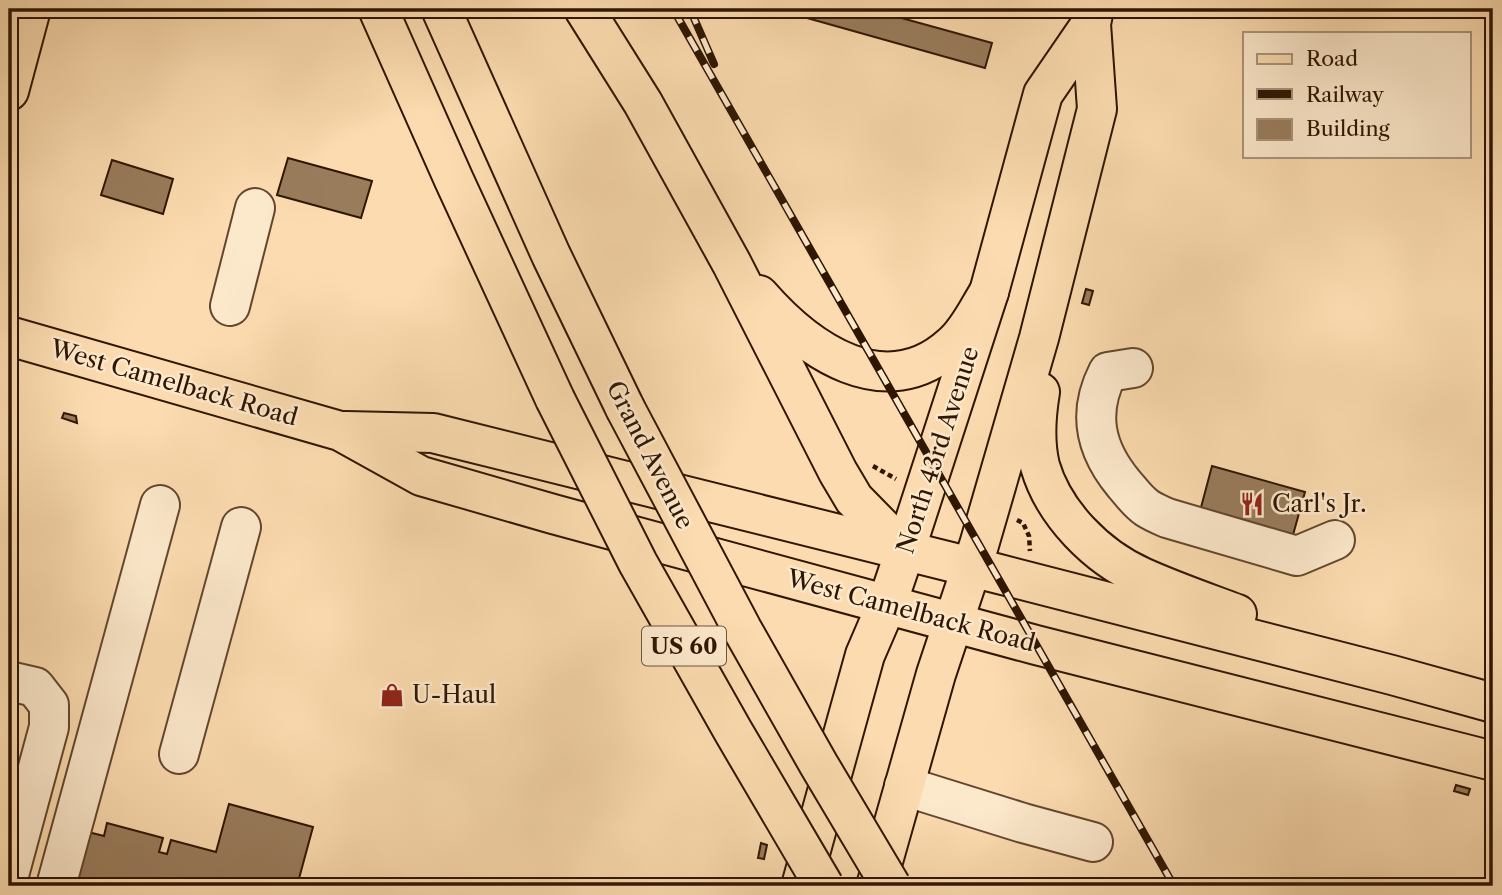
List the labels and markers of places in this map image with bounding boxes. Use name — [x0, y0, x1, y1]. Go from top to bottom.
place label: Carl's Jr. — [1272, 489, 1366, 518]
restaurant icon: Carl's Jr. — [1238, 490, 1266, 518]
place label: U-Haul — [412, 680, 496, 709]
shop icon: U-Haul — [378, 681, 406, 709]

